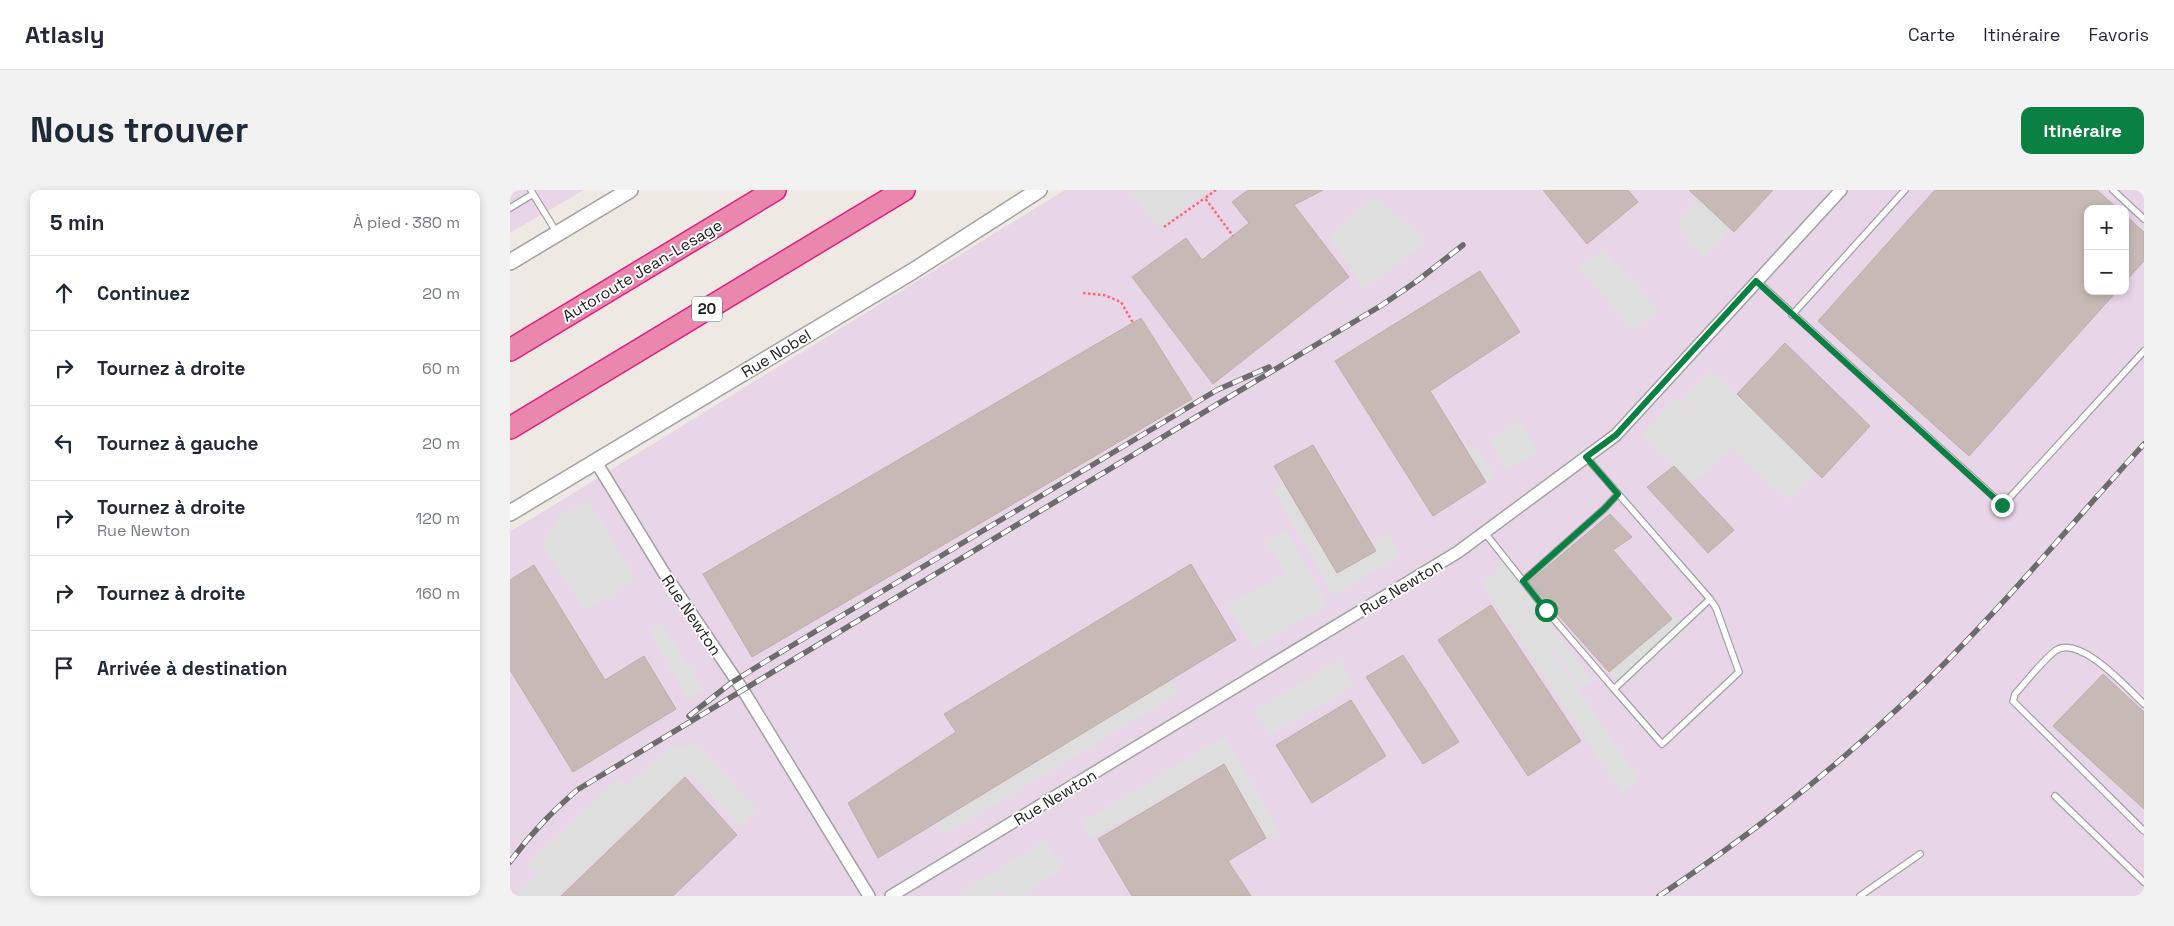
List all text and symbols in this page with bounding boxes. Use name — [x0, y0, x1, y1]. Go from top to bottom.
text: Atlasly — [25, 19, 104, 50]
text: Carte — [1908, 23, 1955, 46]
text: Itinéraire — [1983, 23, 2060, 46]
text: Favoris — [2088, 23, 2149, 46]
button: Itinéraire — [2021, 107, 2144, 154]
text: Nous trouver — [30, 108, 249, 152]
map controls — [2084, 205, 2129, 295]
button: + — [2084, 205, 2129, 250]
text: 5 min — [50, 209, 104, 236]
text: À pied · 380 m — [353, 212, 460, 233]
street label: Autoroute Jean-Lesage — [558, 214, 726, 327]
button: − — [2084, 250, 2129, 295]
icon: ahead — [50, 279, 78, 307]
text: Continuez — [97, 281, 190, 306]
text: 20 m — [422, 283, 460, 304]
road number: 20 — [692, 296, 722, 322]
street label: Rue Nobel — [738, 324, 815, 382]
icon: right — [50, 354, 78, 382]
text: Tournez à droite — [97, 356, 246, 381]
text: 60 m — [422, 358, 460, 379]
icon: left — [50, 429, 78, 457]
text: Tournez à gauche — [97, 431, 259, 456]
text: 20 m — [422, 433, 460, 454]
route end — [1991, 494, 2014, 517]
text: Tournez à droite — [97, 495, 246, 520]
icon: right — [50, 504, 78, 532]
text: 120 m — [416, 508, 460, 529]
text: Rue Newton — [97, 520, 190, 541]
street label: Rue Newton — [1356, 554, 1447, 620]
street label: Rue Newton — [657, 571, 726, 660]
icon: right — [50, 579, 78, 607]
text: Tournez à droite — [97, 581, 246, 606]
text: 160 m — [415, 583, 460, 604]
route start — [1535, 599, 1558, 622]
icon: arrive — [50, 654, 78, 682]
text: Arrivée à destination — [97, 656, 287, 681]
street label: Rue Newton — [1010, 764, 1101, 830]

